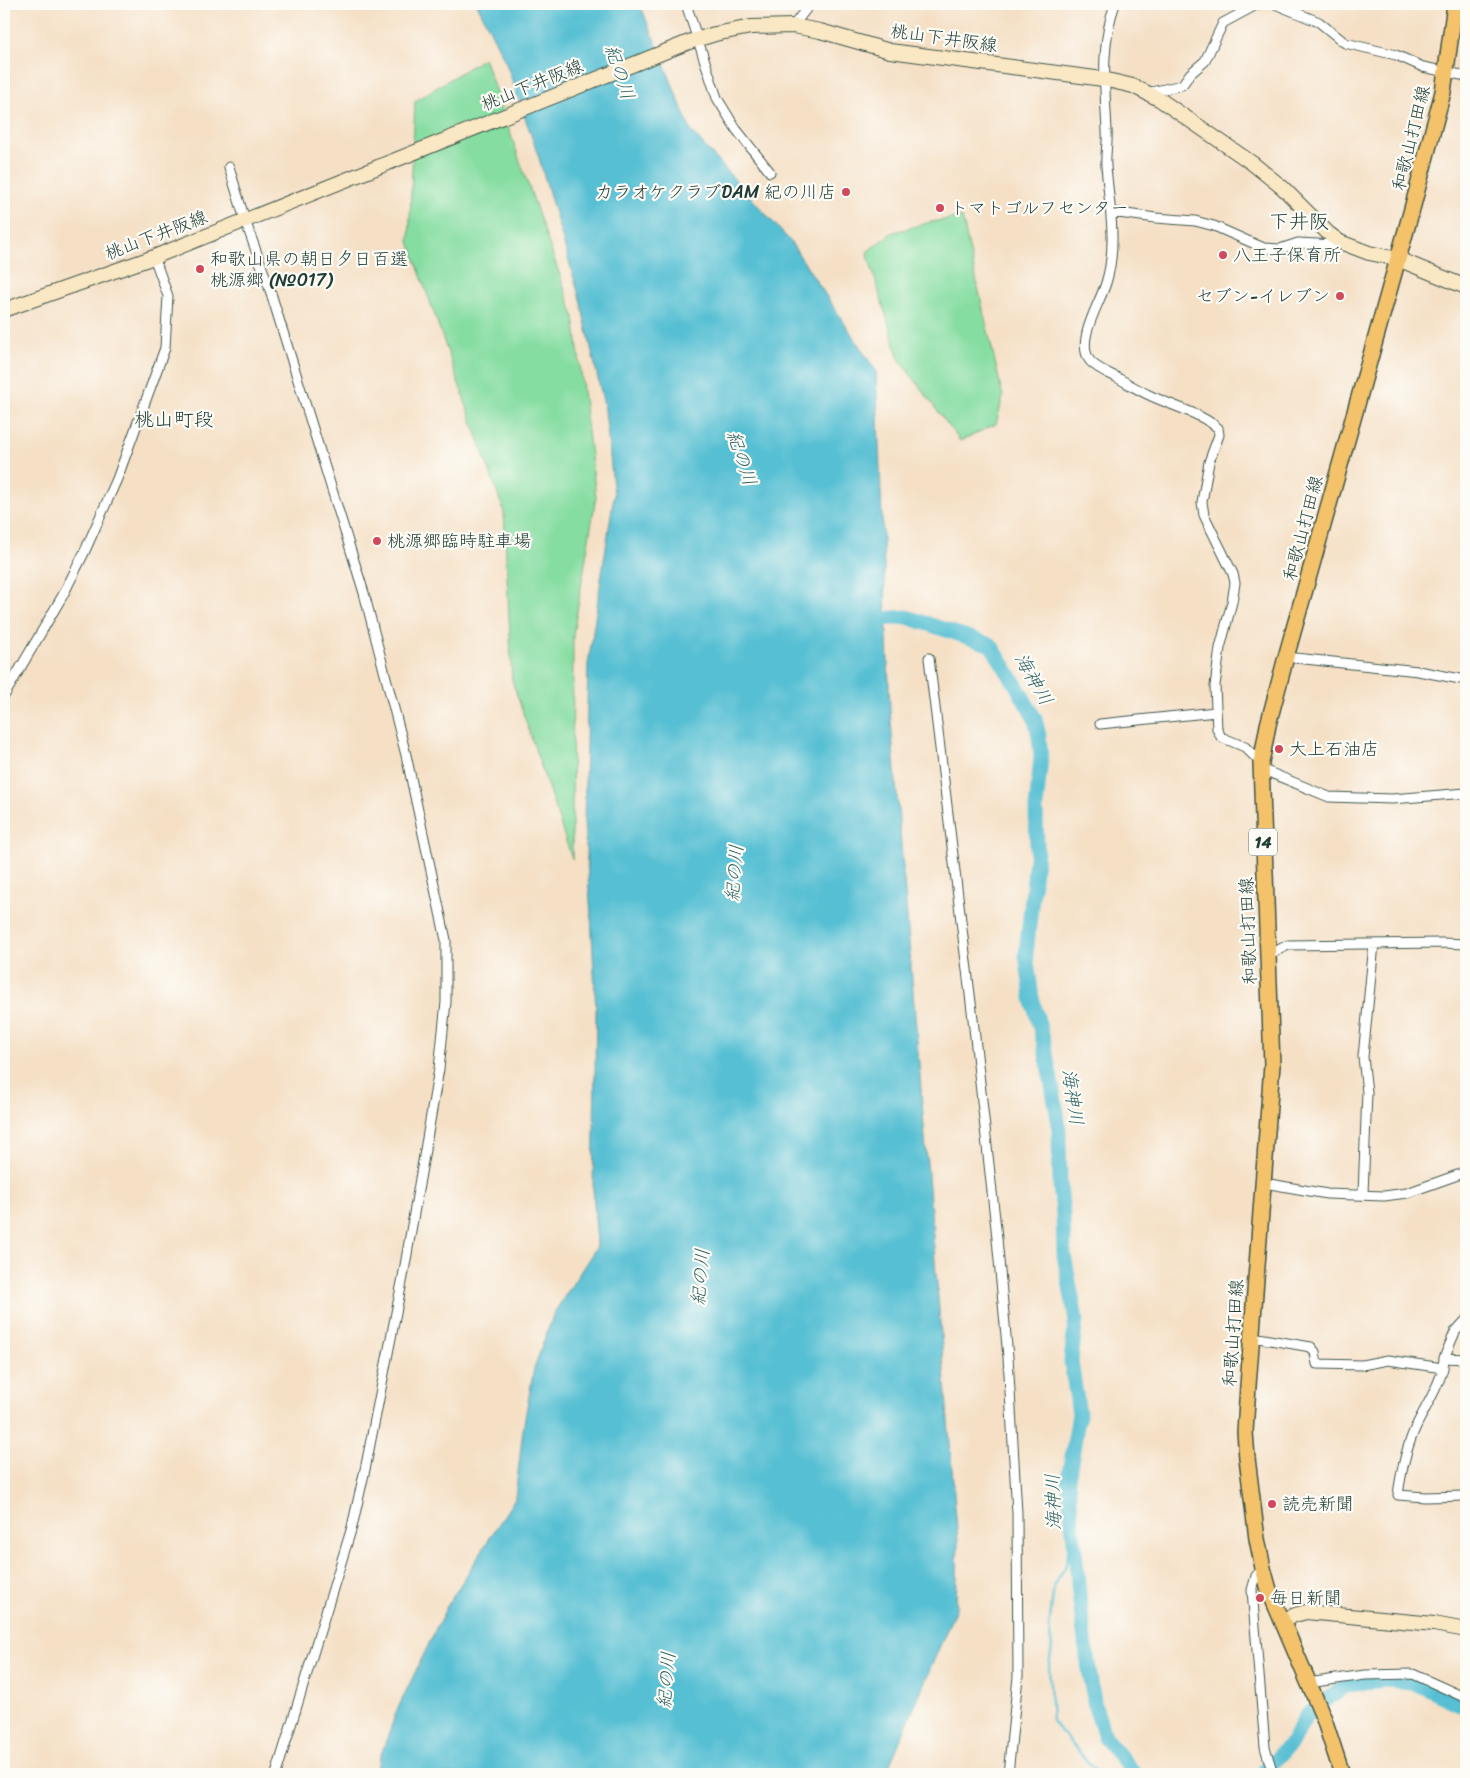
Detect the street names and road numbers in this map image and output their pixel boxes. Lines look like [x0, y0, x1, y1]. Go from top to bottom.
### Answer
street label: 桃山下井阪線 [888, 15, 1000, 61]
street label: 桃山下井阪線 [476, 50, 588, 120]
street label: 和歌山打田線 [1382, 82, 1440, 194]
street label: 桃山下井阪線 [100, 201, 212, 269]
street label: 和歌山打田線 [1274, 472, 1332, 584]
road number: 14 [1249, 829, 1277, 856]
street label: 和歌山打田線 [1230, 876, 1266, 986]
street label: 和歌山打田線 [1213, 1278, 1253, 1388]

